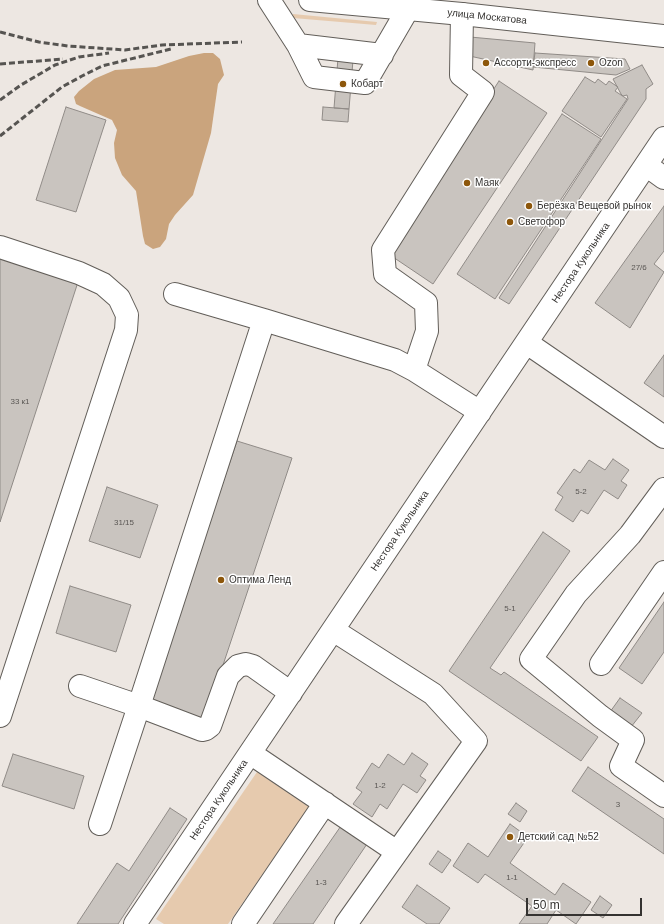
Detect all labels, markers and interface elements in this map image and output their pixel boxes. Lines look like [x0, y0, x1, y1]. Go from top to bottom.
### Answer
street label: улица Москатова [447, 7, 527, 27]
place label: Ассорти-экспресс [494, 57, 576, 69]
place label: Ozon [599, 57, 623, 69]
marker: Ассорти-экспресс [481, 58, 491, 68]
marker: Ozon [586, 58, 596, 68]
place label: Кобарт [351, 78, 383, 90]
marker: Кобарт [338, 79, 348, 89]
place label: Маяк [475, 177, 499, 189]
marker: Маяк [462, 178, 472, 188]
place label: Берёзка Вещевой рынок [537, 200, 651, 212]
marker: Берёзка Вещевой рынок [524, 201, 534, 211]
place label: Светофор [518, 216, 565, 228]
marker: Светофор [505, 217, 515, 227]
street label: Нестора Кукольника [550, 220, 612, 306]
house number: 27/6 [631, 263, 647, 273]
house number: 33 к1 [10, 397, 30, 407]
house number: 5-2 [575, 487, 587, 497]
street label: Нестора Кукольника [369, 488, 431, 574]
house number: 31/15 [114, 518, 134, 528]
place label: Оптима Ленд [229, 574, 291, 586]
marker: Оптима Ленд [216, 575, 226, 585]
house number: 5-1 [504, 604, 516, 614]
street label: Нестора Кукольника [188, 757, 250, 843]
house number: 1-2 [374, 781, 386, 791]
house number: 3 [616, 800, 620, 810]
place label: Детский сад №52 [518, 831, 599, 843]
marker: Детский сад №52 [505, 832, 515, 842]
house number: 1-1 [506, 873, 518, 883]
house number: 1-3 [315, 878, 327, 888]
scale bar [528, 890, 644, 916]
text: 50 m [533, 898, 560, 912]

